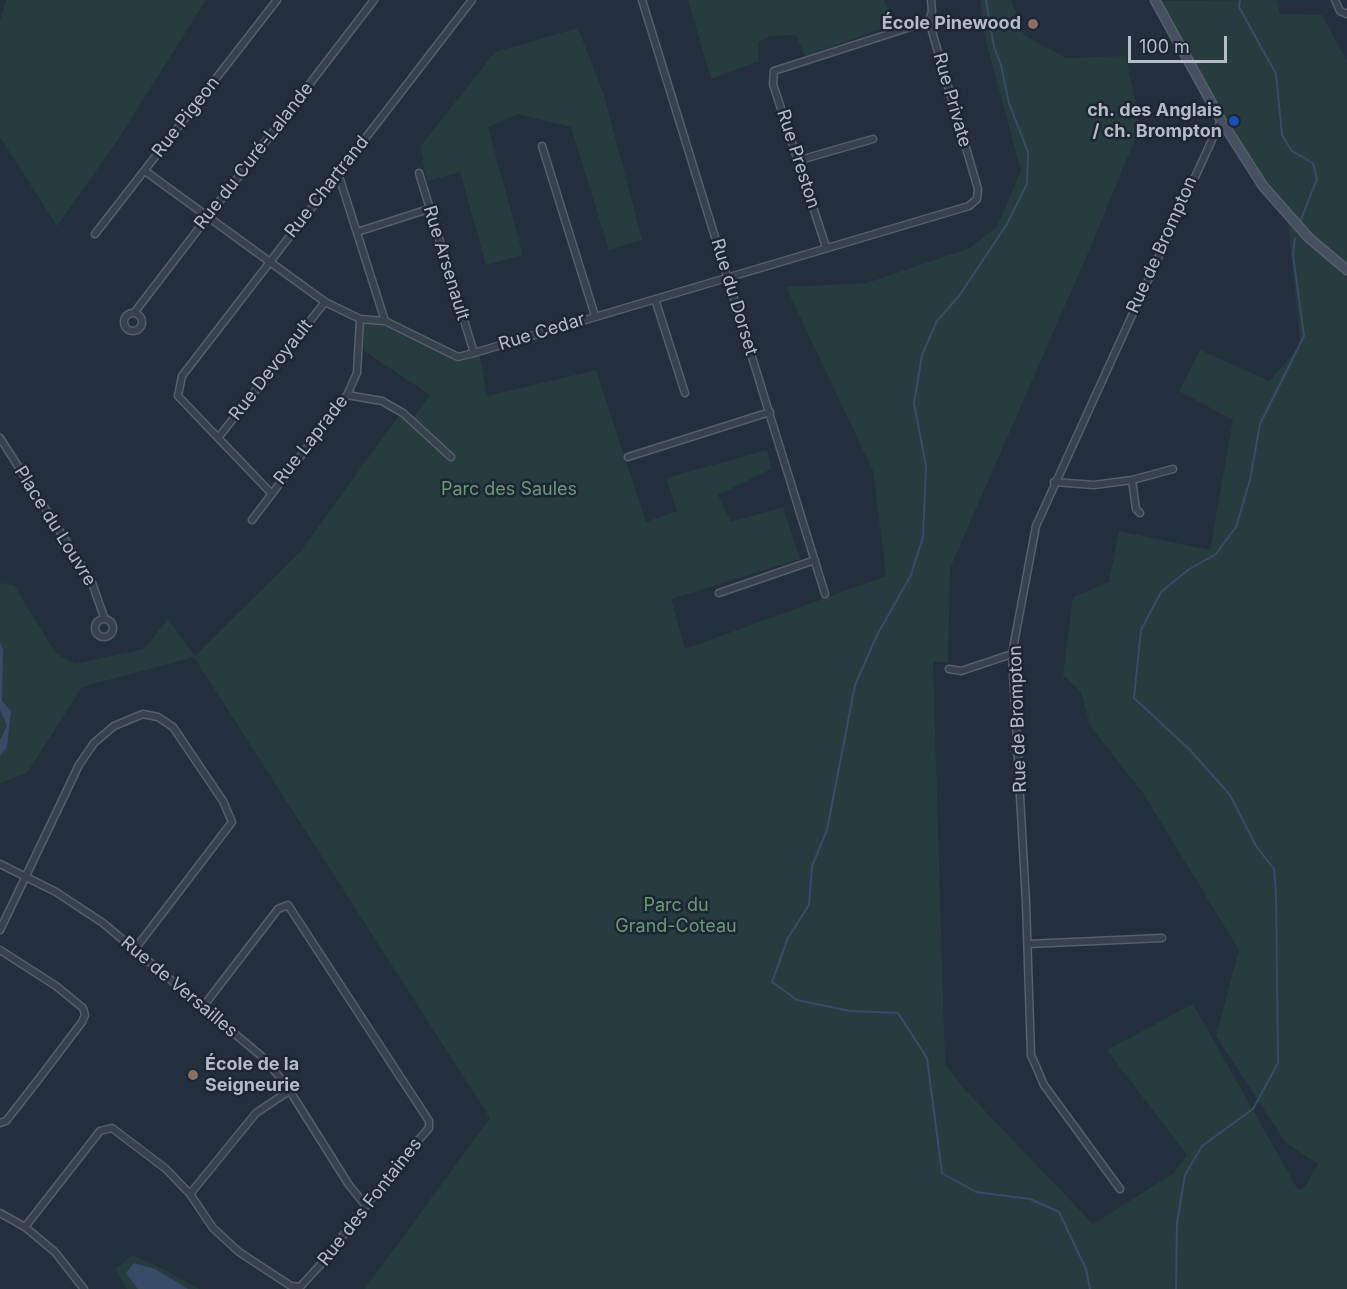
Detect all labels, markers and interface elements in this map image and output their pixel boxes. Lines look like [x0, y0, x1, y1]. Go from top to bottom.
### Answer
place label: École Pinewood [882, 13, 1021, 35]
marker: École Pinewood [1026, 17, 1040, 31]
scale bar [1131, 24, 1230, 62]
text: 100 m [1139, 36, 1190, 57]
street label: Rue Private [928, 50, 976, 150]
street label: Rue Pigeon [148, 72, 224, 162]
street label: Rue du Curé-Lalande [190, 78, 318, 234]
place label: ch. des Anglais / ch. Brompton [1087, 100, 1222, 142]
street label: Rue Preston [772, 107, 824, 211]
marker: ch. des Anglais / ch. Brompton [1227, 114, 1241, 128]
street label: Rue Chartrand [281, 132, 373, 242]
street label: Rue de Brompton [1122, 173, 1202, 317]
street label: Rue Arsenault [418, 203, 474, 323]
street label: Rue du Dorset [706, 236, 762, 358]
street label: Rue Cedar [496, 309, 588, 355]
street label: Rue Devoyault [225, 315, 317, 425]
street label: Rue Laprade [269, 391, 353, 489]
street label: Place du Louvre [9, 462, 101, 590]
park label: Parc des Saules [441, 479, 577, 501]
street label: Rue de Brompton [1005, 645, 1031, 793]
park label: Parc du Grand-Coteau [615, 895, 737, 938]
street label: Rue de Versailles [116, 932, 242, 1042]
place label: École de la Seigneurie [205, 1054, 300, 1096]
marker: École de la Seigneurie [186, 1068, 200, 1082]
street label: Rue des Fontaines [313, 1134, 427, 1270]

